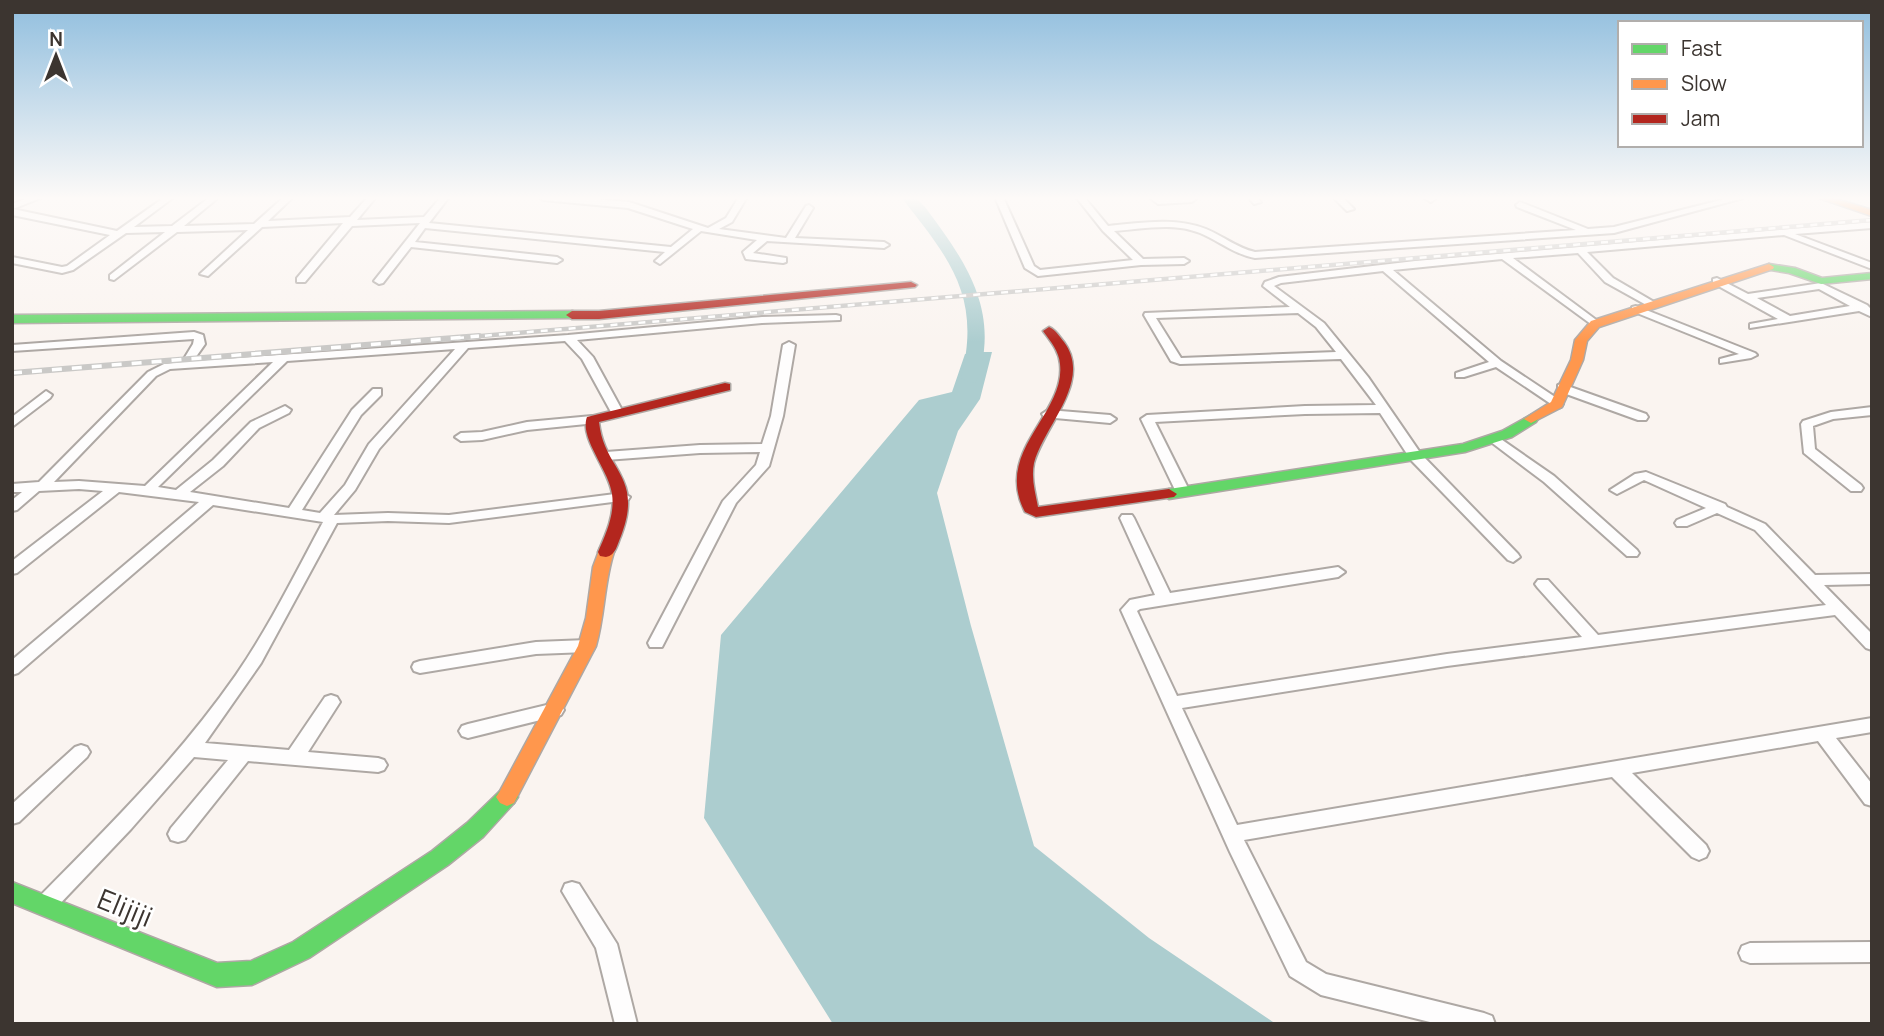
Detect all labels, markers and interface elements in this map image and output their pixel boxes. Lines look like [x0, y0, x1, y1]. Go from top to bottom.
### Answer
north arrow [21, 21, 91, 91]
legend [1618, 21, 1863, 147]
text: N [49, 26, 63, 52]
text: Fast [1681, 34, 1722, 62]
text: Slow [1681, 69, 1727, 97]
text: Jam [1681, 104, 1720, 132]
street label: Elijiji [92, 879, 159, 935]

